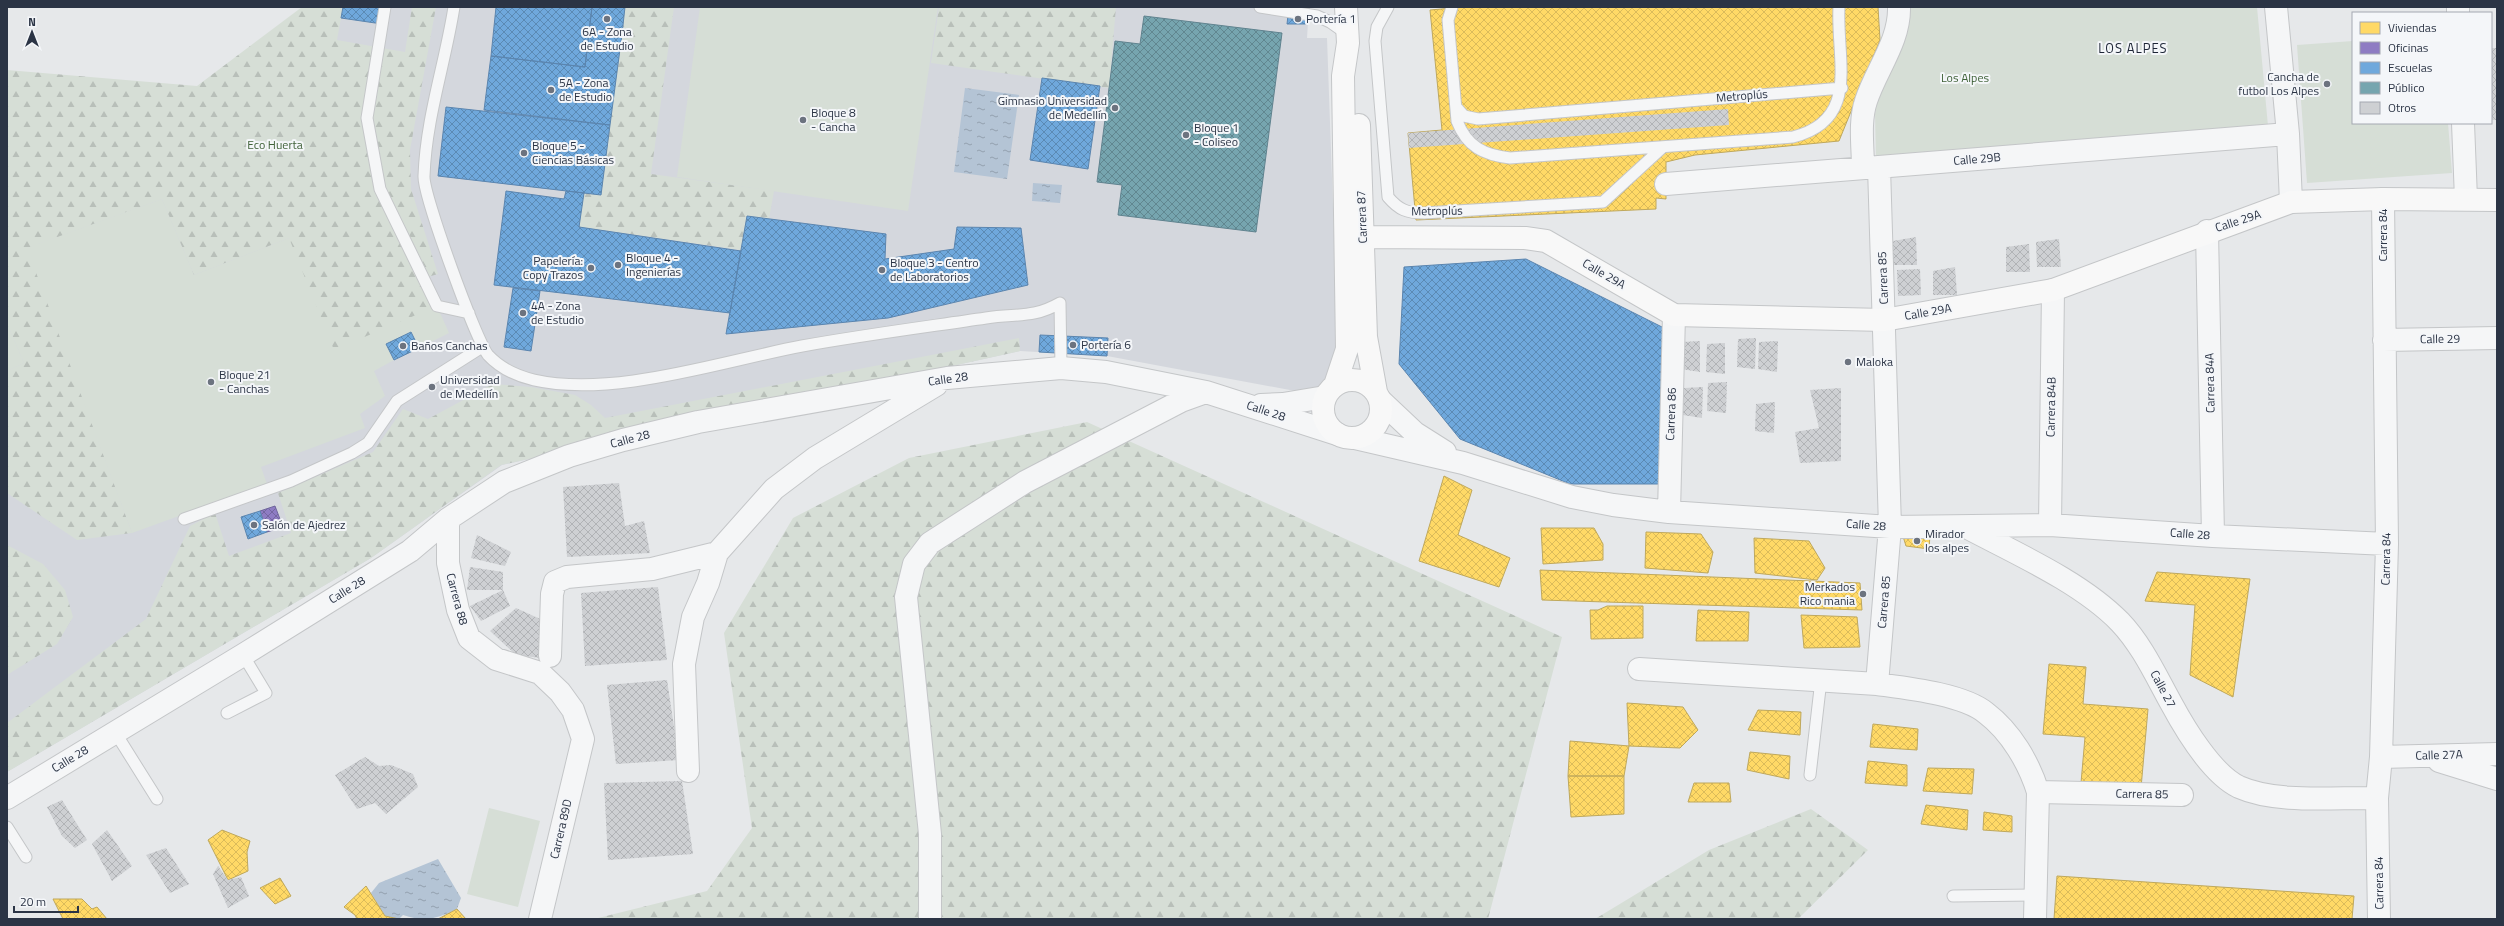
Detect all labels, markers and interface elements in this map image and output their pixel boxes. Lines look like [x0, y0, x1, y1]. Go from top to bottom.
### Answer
place label: Portería 1 [1306, 9, 1356, 28]
north arrow [12, 12, 52, 52]
legend [2352, 12, 2492, 124]
text: N [28, 14, 36, 30]
marker: 6A - Zona de Estudio [602, 14, 612, 24]
marker: Portería 1 [1293, 14, 1303, 24]
text: Viviendas [2388, 18, 2437, 37]
place label: 6A - Zona de Estudio [580, 22, 634, 55]
district label: LOS ALPES [2098, 38, 2168, 58]
text: Oficinas [2388, 38, 2429, 57]
text: Escuelas [2388, 58, 2433, 77]
place label: Cancha de futbol Los Alpes [2238, 67, 2319, 100]
park label: Los Alpes [1941, 68, 1989, 87]
place label: 5A - Zona de Estudio [559, 73, 612, 106]
text: Público [2388, 78, 2425, 97]
marker: Cancha de futbol Los Alpes [2322, 79, 2332, 89]
street label: Metroplús [1715, 84, 1769, 107]
marker: 5A - Zona de Estudio [546, 85, 556, 95]
place label: Gimnasio Universidad de Medellín [998, 91, 1107, 124]
text: Otros [2388, 98, 2417, 117]
place label: Bloque 8 - Cancha [811, 103, 856, 136]
marker: Gimnasio Universidad de Medellín [1110, 103, 1120, 113]
marker: Bloque 8 - Cancha [798, 115, 808, 125]
place label: Bloque 1 - Coliseo [1194, 118, 1239, 151]
marker: Bloque 1 - Coliseo [1181, 130, 1191, 140]
park label: Eco Huerta [247, 135, 303, 154]
place label: Bloque 5 - Ciencias Básicas [532, 136, 615, 169]
street label: Calle 29B [1952, 147, 2002, 170]
marker: Bloque 5 - Ciencias Básicas [519, 148, 529, 158]
street label: Carrera 87 [1351, 190, 1372, 244]
street label: Metroplús [1411, 201, 1463, 220]
street label: Calle 29A [2212, 204, 2263, 237]
street label: Carrera 84 [2373, 208, 2392, 262]
place label: Bloque 4 - Ingenierías [626, 248, 682, 281]
place label: Papelería: Copy Trazos [523, 251, 583, 284]
street label: Carrera 85 [1872, 251, 1893, 305]
place label: Bloque 3 - Centro de Laboratorios [890, 253, 979, 286]
street label: Calle 29A [1579, 253, 1630, 294]
marker: Bloque 4 - Ingenierías [613, 260, 623, 270]
marker: Papelería: Copy Trazos [586, 263, 596, 273]
marker: Bloque 3 - Centro de Laboratorios [877, 265, 887, 275]
place label: 4A - Zona de Estudio [531, 296, 584, 329]
street label: Calle 29A [1903, 298, 1953, 325]
marker: 4A - Zona de Estudio [518, 308, 528, 318]
street label: Calle 29 [2420, 329, 2461, 348]
place label: Portería 6 [1081, 335, 1131, 354]
place label: Baños Canchas [411, 336, 488, 355]
marker: Portería 6 [1068, 340, 1078, 350]
marker: Baños Canchas [398, 341, 408, 351]
place label: Maloka [1856, 352, 1893, 371]
street label: Carrera 84A [2199, 353, 2220, 413]
marker: Maloka [1843, 357, 1853, 367]
place label: Bloque 21 - Canchas [219, 365, 270, 398]
street label: Calle 28 [927, 366, 969, 391]
place label: Universidad de Medellín [440, 370, 500, 403]
marker: Bloque 21 - Canchas [206, 377, 216, 387]
street label: Carrera 84B [2040, 377, 2061, 437]
marker: Universidad de Medellín [427, 382, 437, 392]
street label: Carrera 86 [1660, 387, 1681, 441]
street label: Calle 28 [1244, 395, 1288, 426]
street label: Calle 28 [608, 424, 652, 453]
street label: Calle 28 [1845, 514, 1887, 535]
place label: Salón de Ajedrez [262, 515, 346, 534]
marker: Salón de Ajedrez [249, 520, 259, 530]
street label: Calle 28 [2169, 523, 2211, 544]
place label: Mirador los alpes [1925, 524, 1969, 557]
street label: Carrera 84 [2376, 532, 2395, 586]
marker: Mirador los alpes [1912, 536, 1922, 546]
street label: Calle 28 [325, 571, 369, 608]
street label: Carrera 88 [441, 571, 474, 627]
street label: Carrera 85 [1872, 574, 1895, 629]
place label: Merkados Rico mania [1800, 577, 1855, 610]
marker: Merkados Rico mania [1858, 589, 1868, 599]
street label: Calle 27 [2146, 667, 2181, 711]
street label: Calle 28 [48, 740, 92, 777]
street label: Calle 27A [2415, 744, 2463, 765]
street label: Carrera 85 [2115, 784, 2169, 803]
street label: Carrera 89D [544, 797, 577, 861]
street label: Carrera 84 [2369, 856, 2388, 910]
scale bar [14, 888, 78, 914]
text: 20 m [20, 892, 46, 911]

